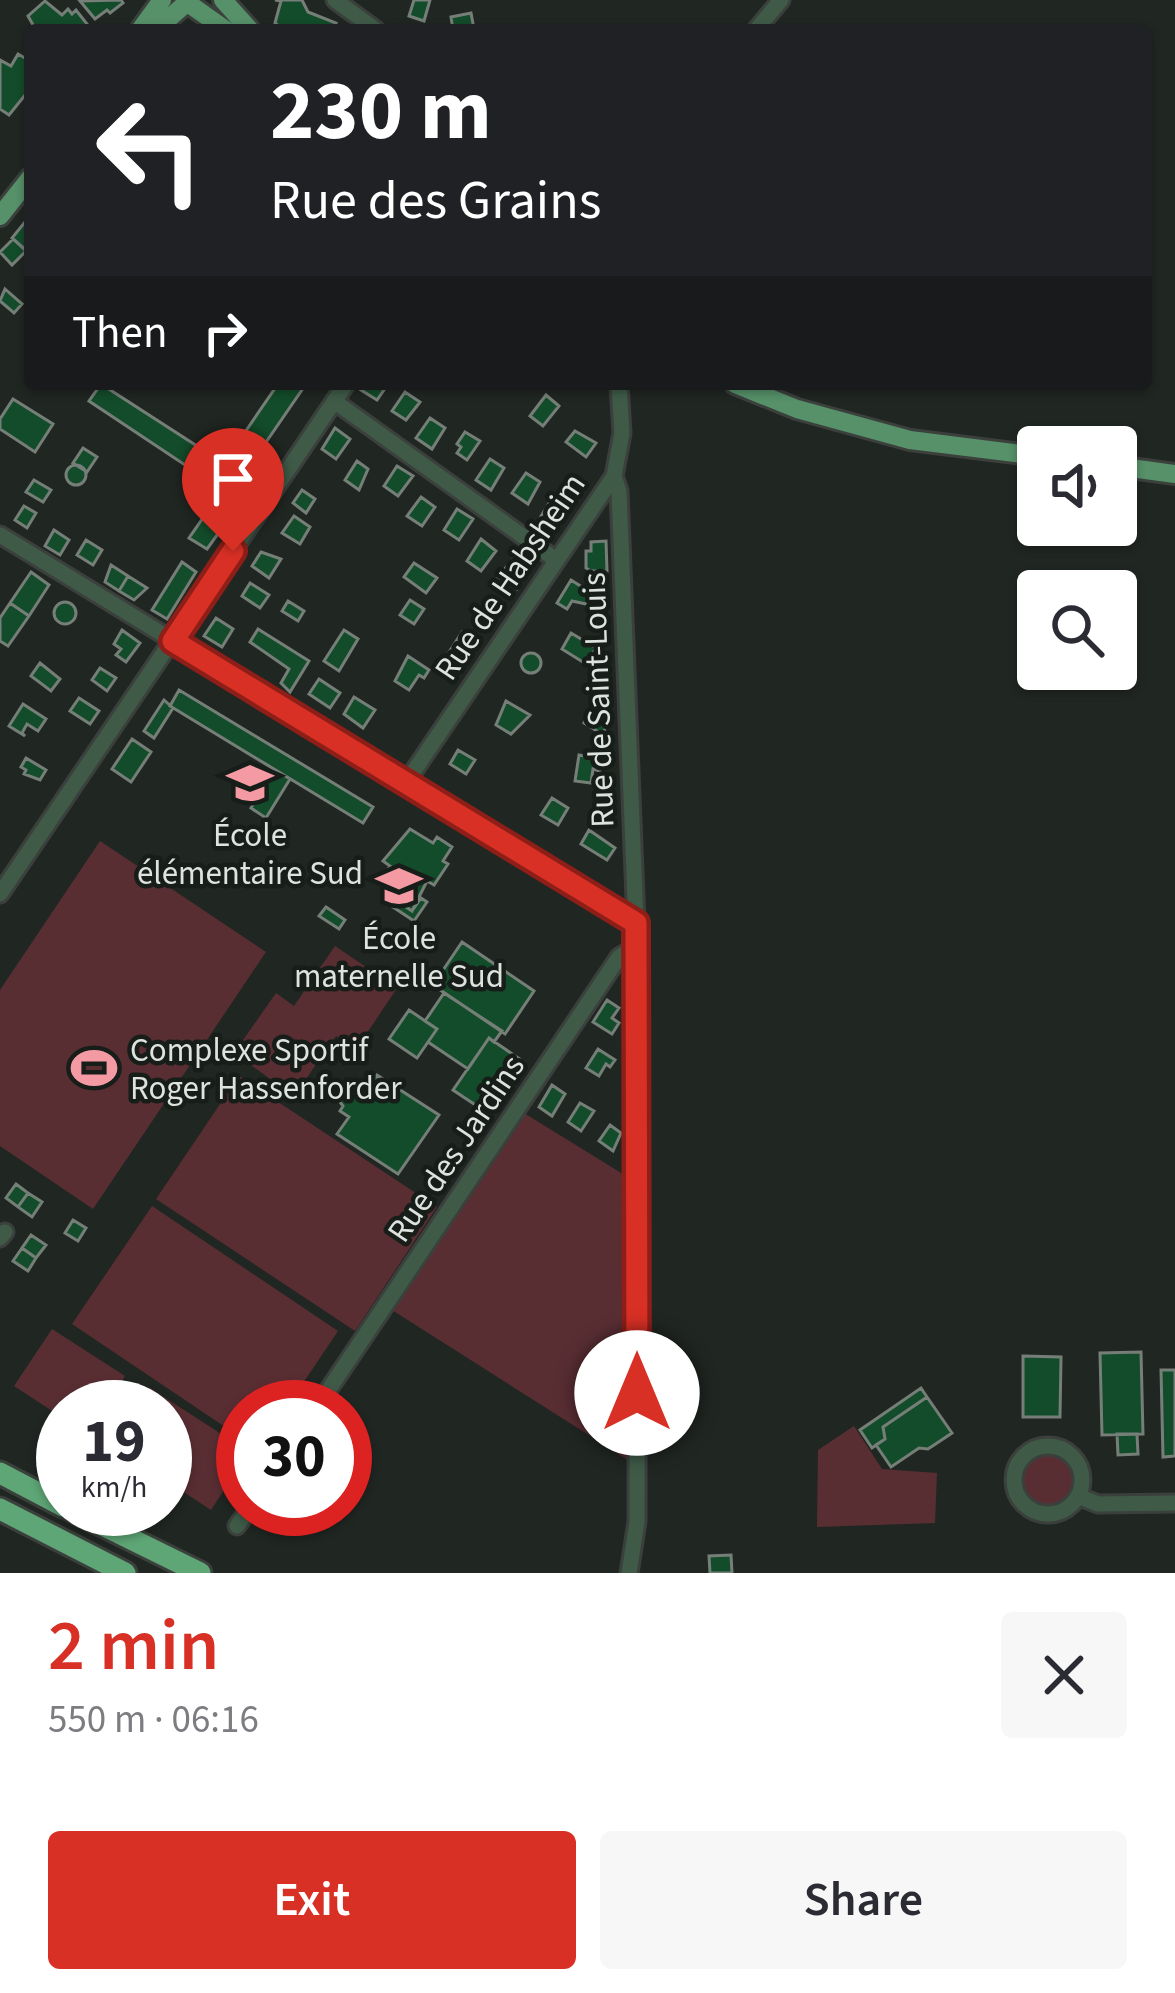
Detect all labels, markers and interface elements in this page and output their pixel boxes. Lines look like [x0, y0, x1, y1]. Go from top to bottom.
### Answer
text: 230 m [270, 52, 492, 172]
icon: left [72, 72, 228, 228]
text: Rue des Grains [270, 163, 601, 240]
icon: right [192, 300, 258, 366]
text: Then [72, 301, 168, 365]
map controls [1017, 426, 1137, 690]
button: sound [1017, 426, 1137, 546]
pin [182, 428, 284, 551]
icon: arrive [200, 446, 266, 512]
street label: Rue de Habsheim [423, 464, 597, 690]
button: search [1017, 570, 1137, 690]
street label: Rue de Saint-Louis [571, 572, 626, 828]
school or university icon: École élémentaire Sud [225, 758, 275, 808]
place label: École élémentaire Sud [137, 812, 363, 897]
school or university icon: École maternelle Sud [374, 861, 424, 911]
place label: École maternelle Sud [294, 915, 504, 1000]
place label: Complexe Sportif Roger Hassenforder [130, 1027, 402, 1112]
sports icon: Complexe Sportif Roger Hassenforder [69, 1043, 119, 1093]
street label: Rue des Jardins [376, 1046, 536, 1252]
position arrow [574, 1330, 700, 1456]
speed limit sign: 30 [216, 1380, 372, 1536]
text: 19 [82, 1400, 146, 1485]
text: km/h [81, 1466, 147, 1509]
text: 2 min [48, 1595, 219, 1698]
button: close [1001, 1612, 1127, 1738]
text: 550 m · 06:16 [48, 1692, 259, 1748]
button: Exit [48, 1831, 576, 1969]
button: Share [600, 1831, 1127, 1969]

